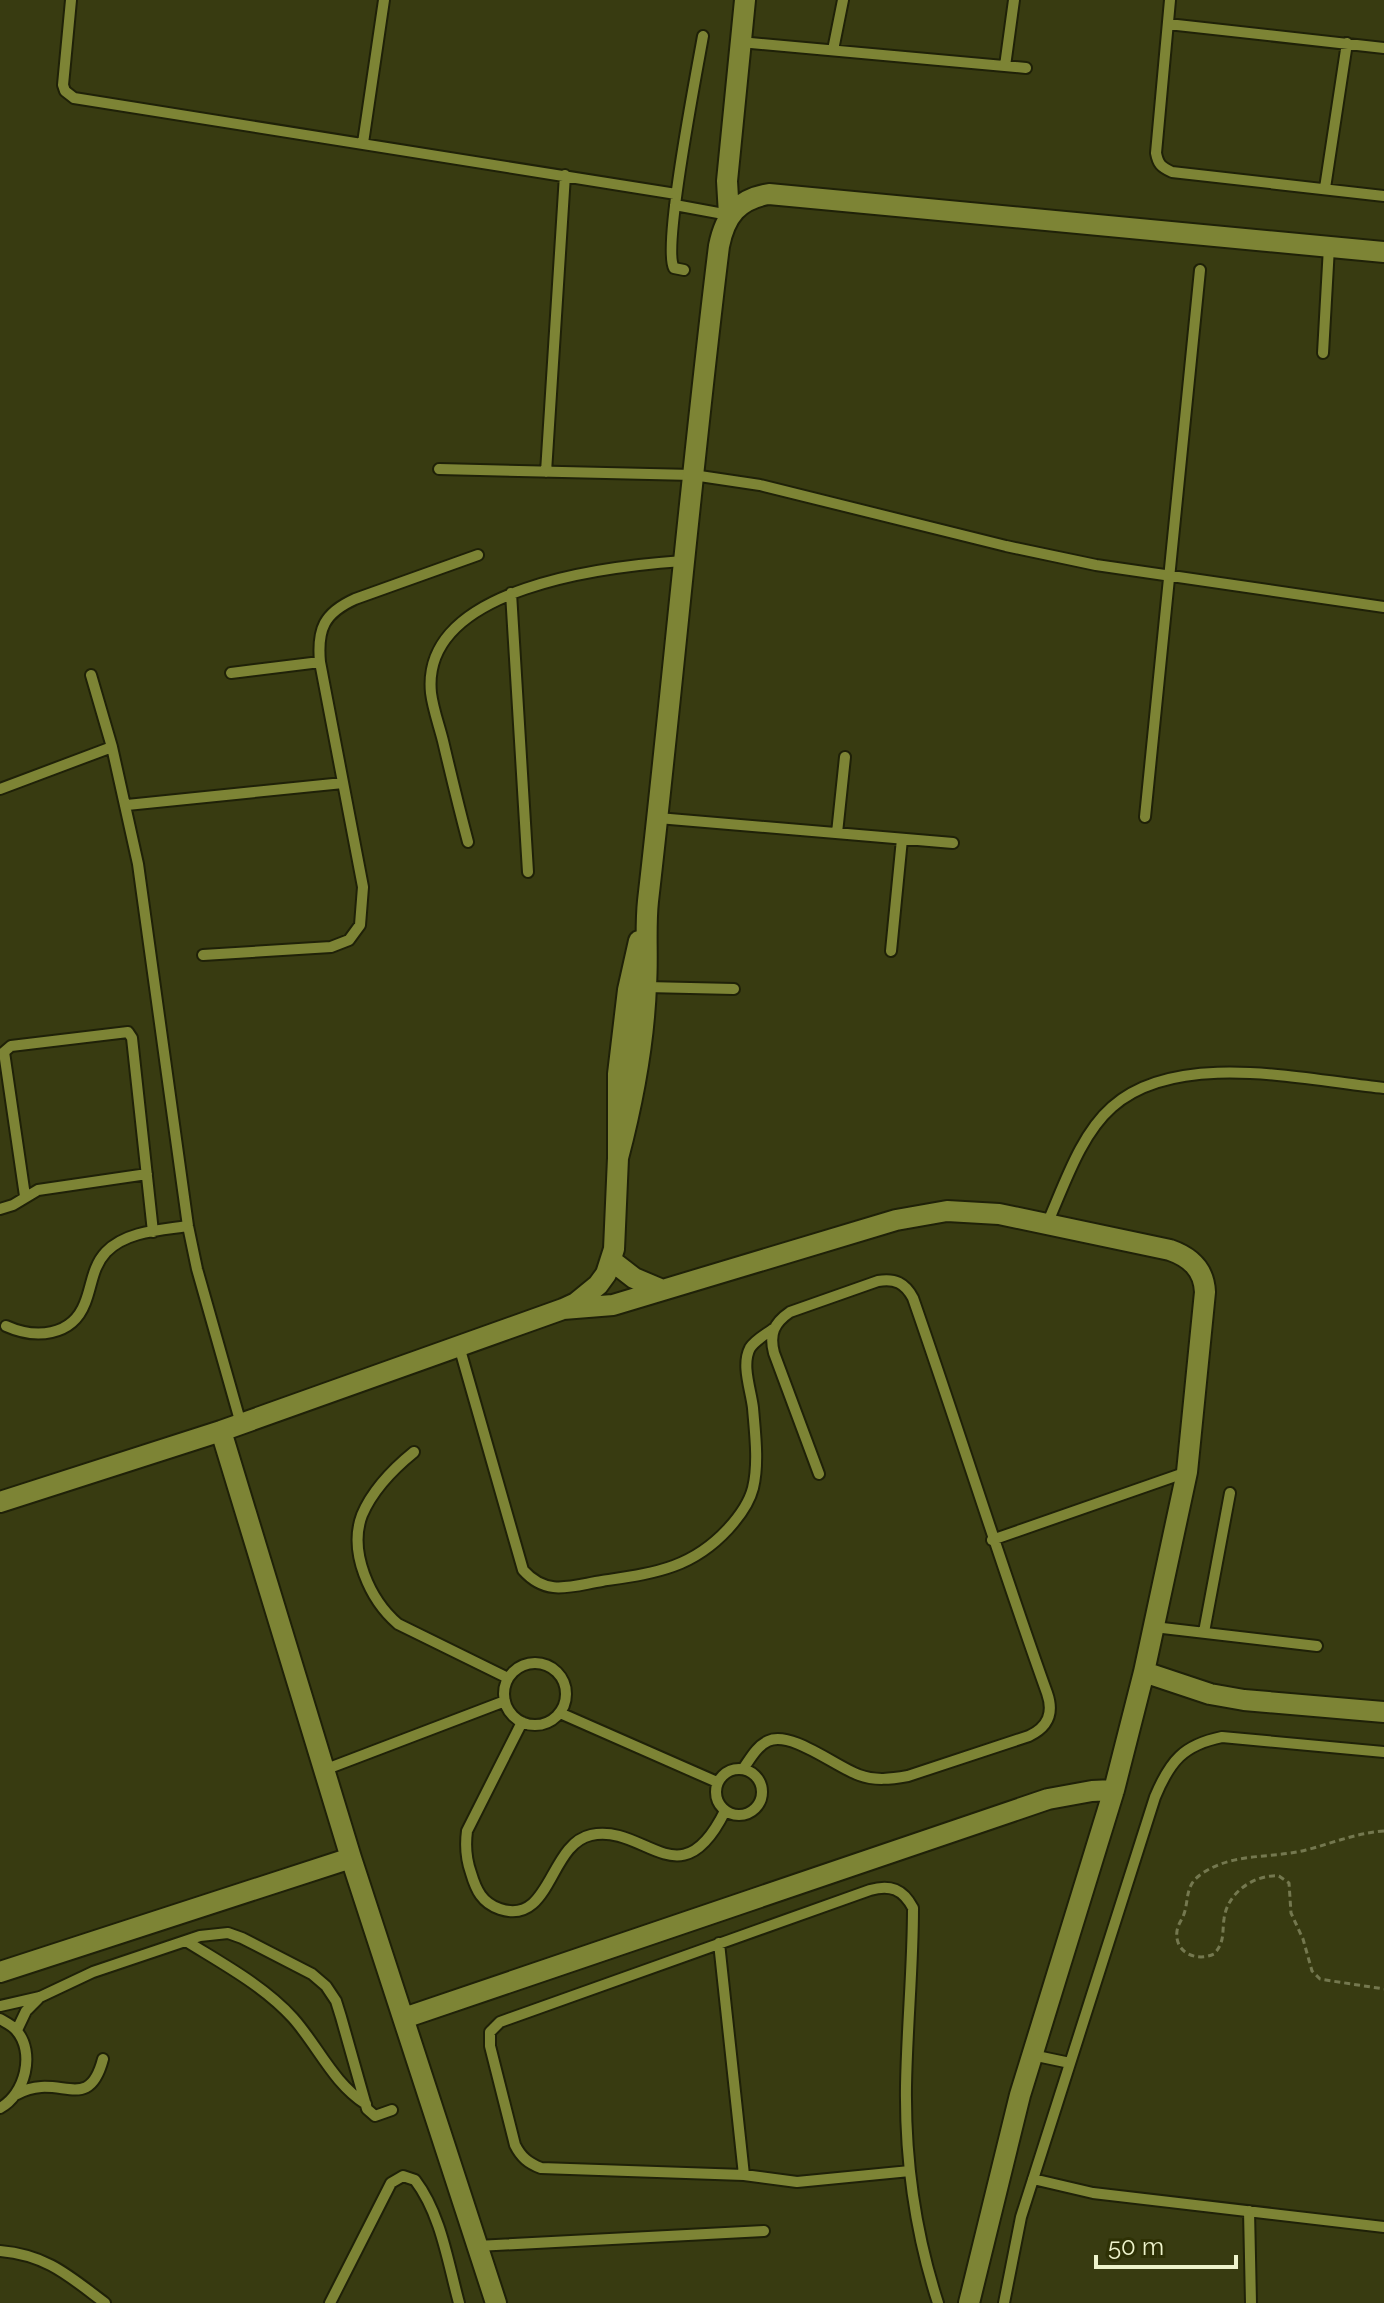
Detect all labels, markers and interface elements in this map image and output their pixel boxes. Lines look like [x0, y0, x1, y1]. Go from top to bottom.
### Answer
scale bar [1096, 2219, 1236, 2269]
text: 50 m [1108, 2232, 1164, 2261]

